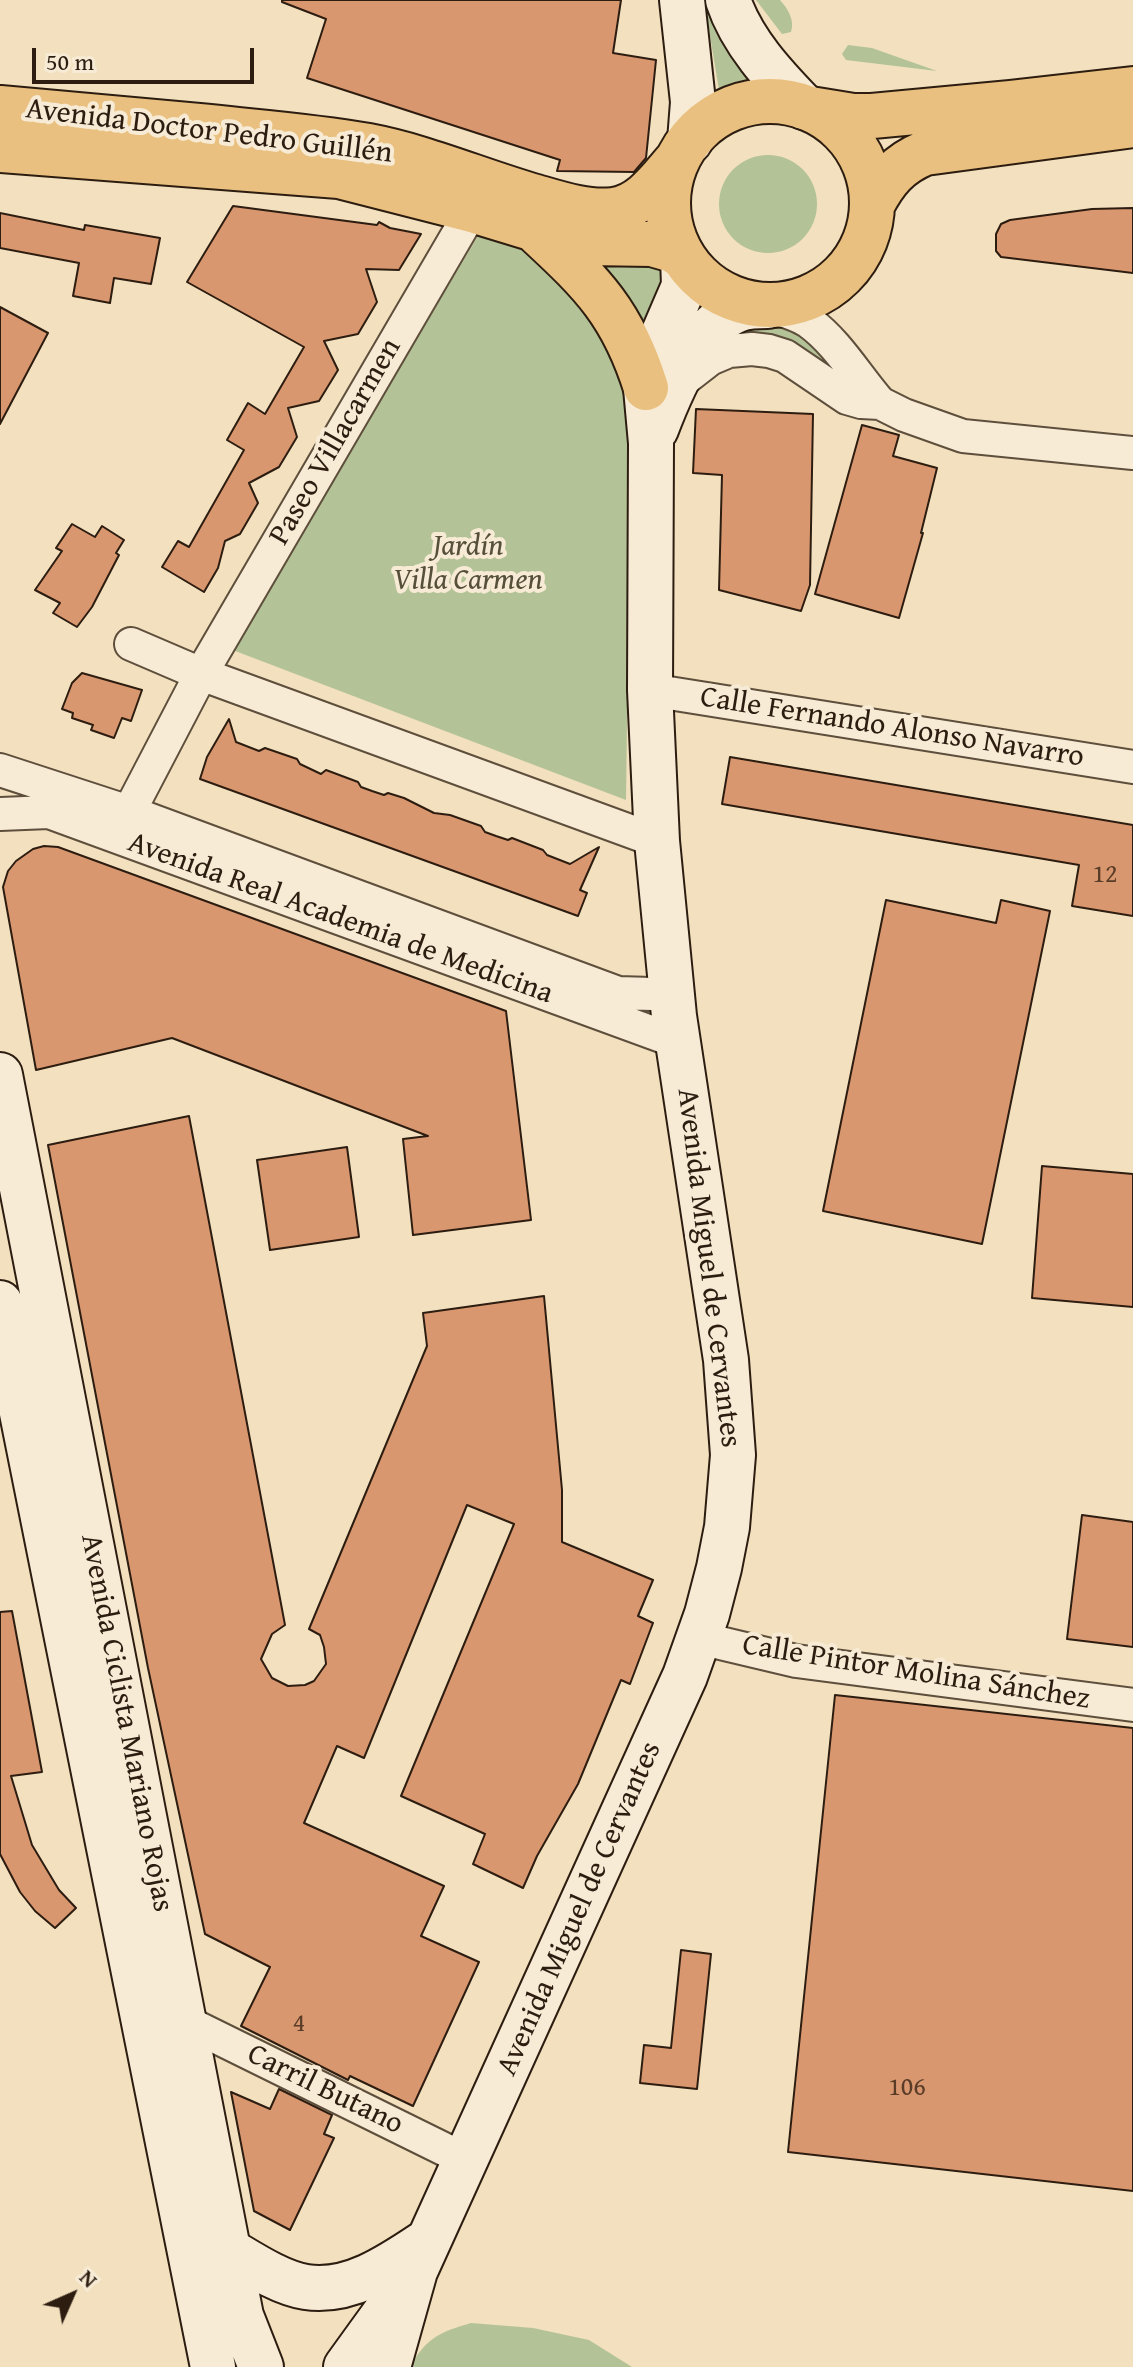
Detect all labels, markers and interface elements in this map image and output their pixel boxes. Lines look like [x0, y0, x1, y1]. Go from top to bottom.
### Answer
scale bar [36, 32, 258, 82]
text: 50 m [46, 44, 94, 79]
street label: Avenida Doctor Pedro Guillén [24, 92, 394, 172]
street label: Paseo Villacarmen [262, 332, 410, 552]
park label: Jardín Villa Carmen [393, 529, 543, 600]
street label: Calle Fernando Alonso Navarro [698, 680, 1086, 776]
street label: Avenida Real Academia de Medicina [123, 825, 557, 1013]
house number: 12 [1092, 859, 1118, 891]
street label: Avenida Miguel de Cervantes [668, 1086, 748, 1450]
street label: Avenida Ciclista Mariano Rojas [72, 1531, 180, 1915]
street label: Calle Pintor Molina Sánchez [740, 1628, 1092, 1718]
street label: Avenida Miguel de Cervantes [490, 1736, 670, 2082]
house number: 4 [293, 2008, 305, 2040]
street label: Carril Butano [241, 2037, 409, 2143]
house number: 106 [888, 2072, 926, 2104]
north arrow [32, 2255, 112, 2335]
text: N [72, 2262, 105, 2295]

